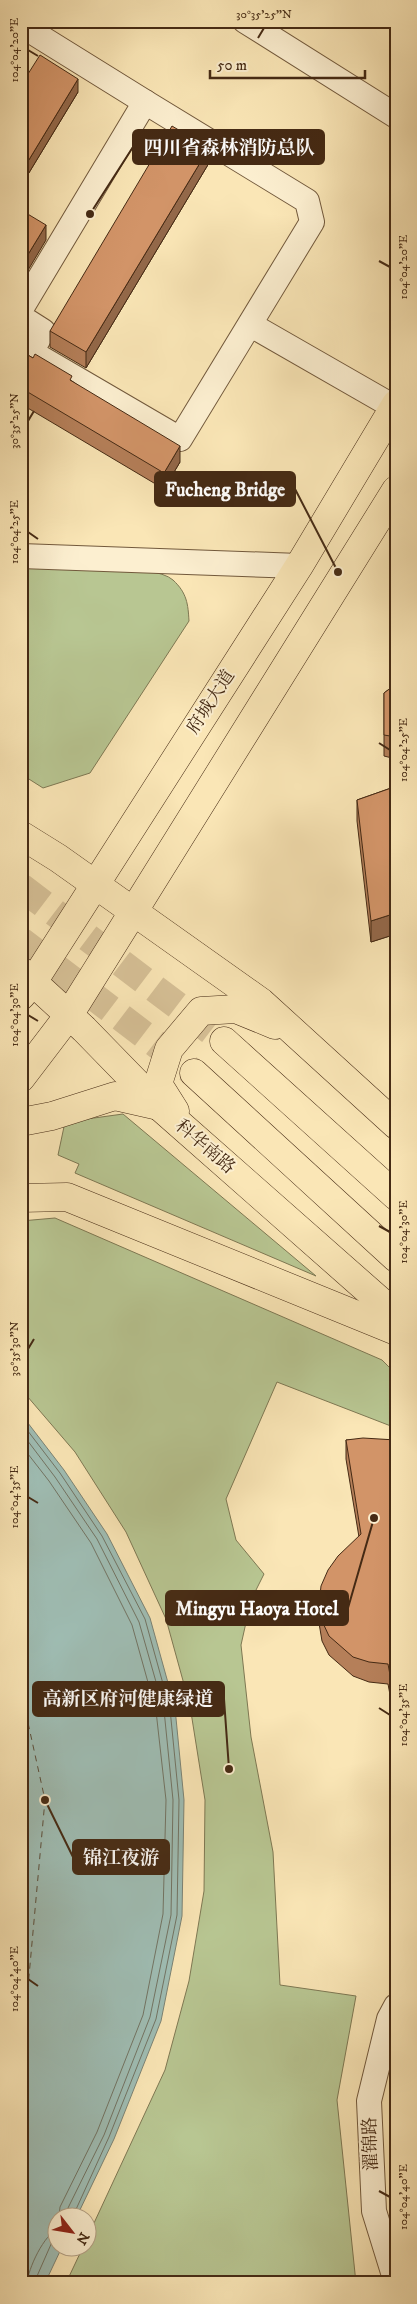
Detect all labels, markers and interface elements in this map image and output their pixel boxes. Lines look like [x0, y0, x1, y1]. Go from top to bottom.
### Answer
text: 30°35'25"N [236, 7, 292, 22]
text: 104°04'20"E [7, 17, 22, 82]
scale bar [210, 48, 364, 80]
text: 50 m [217, 56, 247, 75]
callout: 四川省森林消防总队 [133, 130, 324, 164]
text: 四川省森林消防总队 [143, 137, 315, 160]
text: 104°04'20"E [396, 234, 411, 299]
text: 30°35'25"N [7, 393, 22, 449]
callout: Fucheng Bridge [155, 472, 295, 506]
text: Fucheng Bridge [165, 479, 285, 502]
text: 104°04'25"E [7, 499, 22, 564]
street label: 府城大道 [182, 666, 240, 738]
text: 104°04'25"E [396, 717, 411, 782]
text: 104°04'30"E [7, 983, 22, 1047]
street label: 科华南路 [171, 1115, 239, 1179]
text: 104°04'30"E [396, 1200, 411, 1264]
text: 30°35'30"N [7, 1321, 22, 1377]
text: 104°04'35"E [7, 1465, 22, 1528]
callout: Mingyu Haoya Hotel [166, 1591, 348, 1625]
text: Mingyu Haoya Hotel [176, 1598, 339, 1621]
callout: 高新区府河健康绿道 [33, 1682, 224, 1716]
text: 104°04'35"E [396, 1683, 411, 1746]
text: 高新区府河健康绿道 [42, 1688, 214, 1711]
callout: 锦江夜游 [73, 1840, 169, 1874]
text: 锦江夜游 [83, 1847, 159, 1870]
text: 104°04'40"E [7, 1946, 22, 2012]
street label: 濯锦路 [359, 2117, 383, 2171]
text: 104°04'40"E [396, 2164, 411, 2230]
north arrow [48, 2206, 98, 2256]
text: N [71, 2229, 93, 2248]

